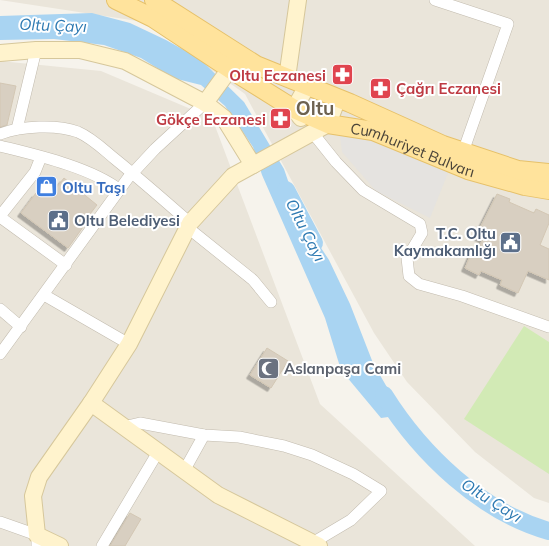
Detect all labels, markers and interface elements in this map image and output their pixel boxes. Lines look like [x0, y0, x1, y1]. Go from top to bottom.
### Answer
water label: Oltu Çayı [19, 14, 87, 36]
pharmacy icon: Oltu Eczanesi [329, 62, 355, 88]
place label: Oltu Eczanesi [229, 66, 326, 85]
pharmacy icon: Çağrı Eczanesi [367, 75, 393, 101]
place label: Çağrı Eczanesi [396, 79, 501, 98]
district label: Oltu [296, 96, 334, 120]
pharmacy icon: Gökçe Eczanesi [268, 106, 294, 132]
place label: Gökçe Eczanesi [156, 110, 266, 129]
street label: Cumhuriyet Bulvarı [349, 118, 477, 181]
shop icon: Oltu Taşı [34, 174, 60, 200]
place label: Oltu Taşı [62, 178, 125, 197]
water label: Oltu Çayı [282, 195, 330, 265]
public building icon: Oltu Belediyesi [46, 207, 72, 233]
place label: Oltu Belediyesi [74, 211, 180, 230]
place label: T.C. Oltu Kaymakamlığı [394, 224, 496, 260]
public building icon: T.C. Oltu Kaymakamlığı [498, 229, 524, 255]
mosque icon: Aslanpaşa Cami [256, 355, 282, 381]
place label: Aslanpaşa Cami [284, 359, 401, 378]
water label: Oltu Çayı [458, 474, 526, 527]

